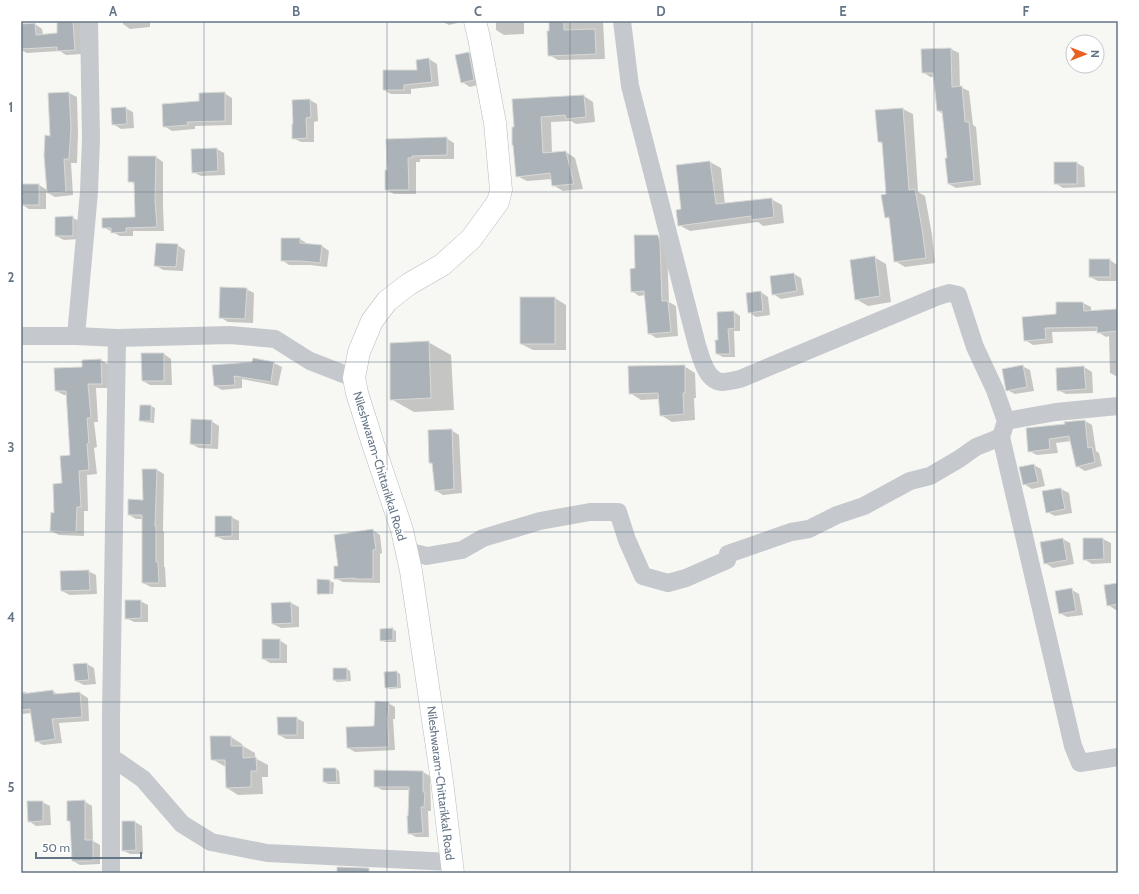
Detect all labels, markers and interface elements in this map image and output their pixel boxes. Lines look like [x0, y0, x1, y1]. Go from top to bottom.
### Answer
text: A [109, 3, 118, 19]
text: B [292, 3, 300, 19]
text: C [474, 3, 482, 19]
text: D [656, 3, 666, 19]
text: E [839, 3, 847, 19]
text: F [1023, 3, 1030, 19]
north arrow [1065, 34, 1105, 74]
text: N [1088, 50, 1102, 58]
text: 1 [9, 99, 13, 115]
text: 2 [8, 269, 15, 285]
street label: Nileshwaram-Chittarikkal Road [350, 390, 410, 542]
text: 3 [7, 439, 15, 455]
text: 4 [7, 609, 15, 625]
street label: Nileshwaram-Chittarikkal Road [424, 705, 458, 861]
text: 5 [8, 779, 15, 795]
scale bar [36, 834, 141, 860]
text: 50 m [42, 840, 70, 855]

